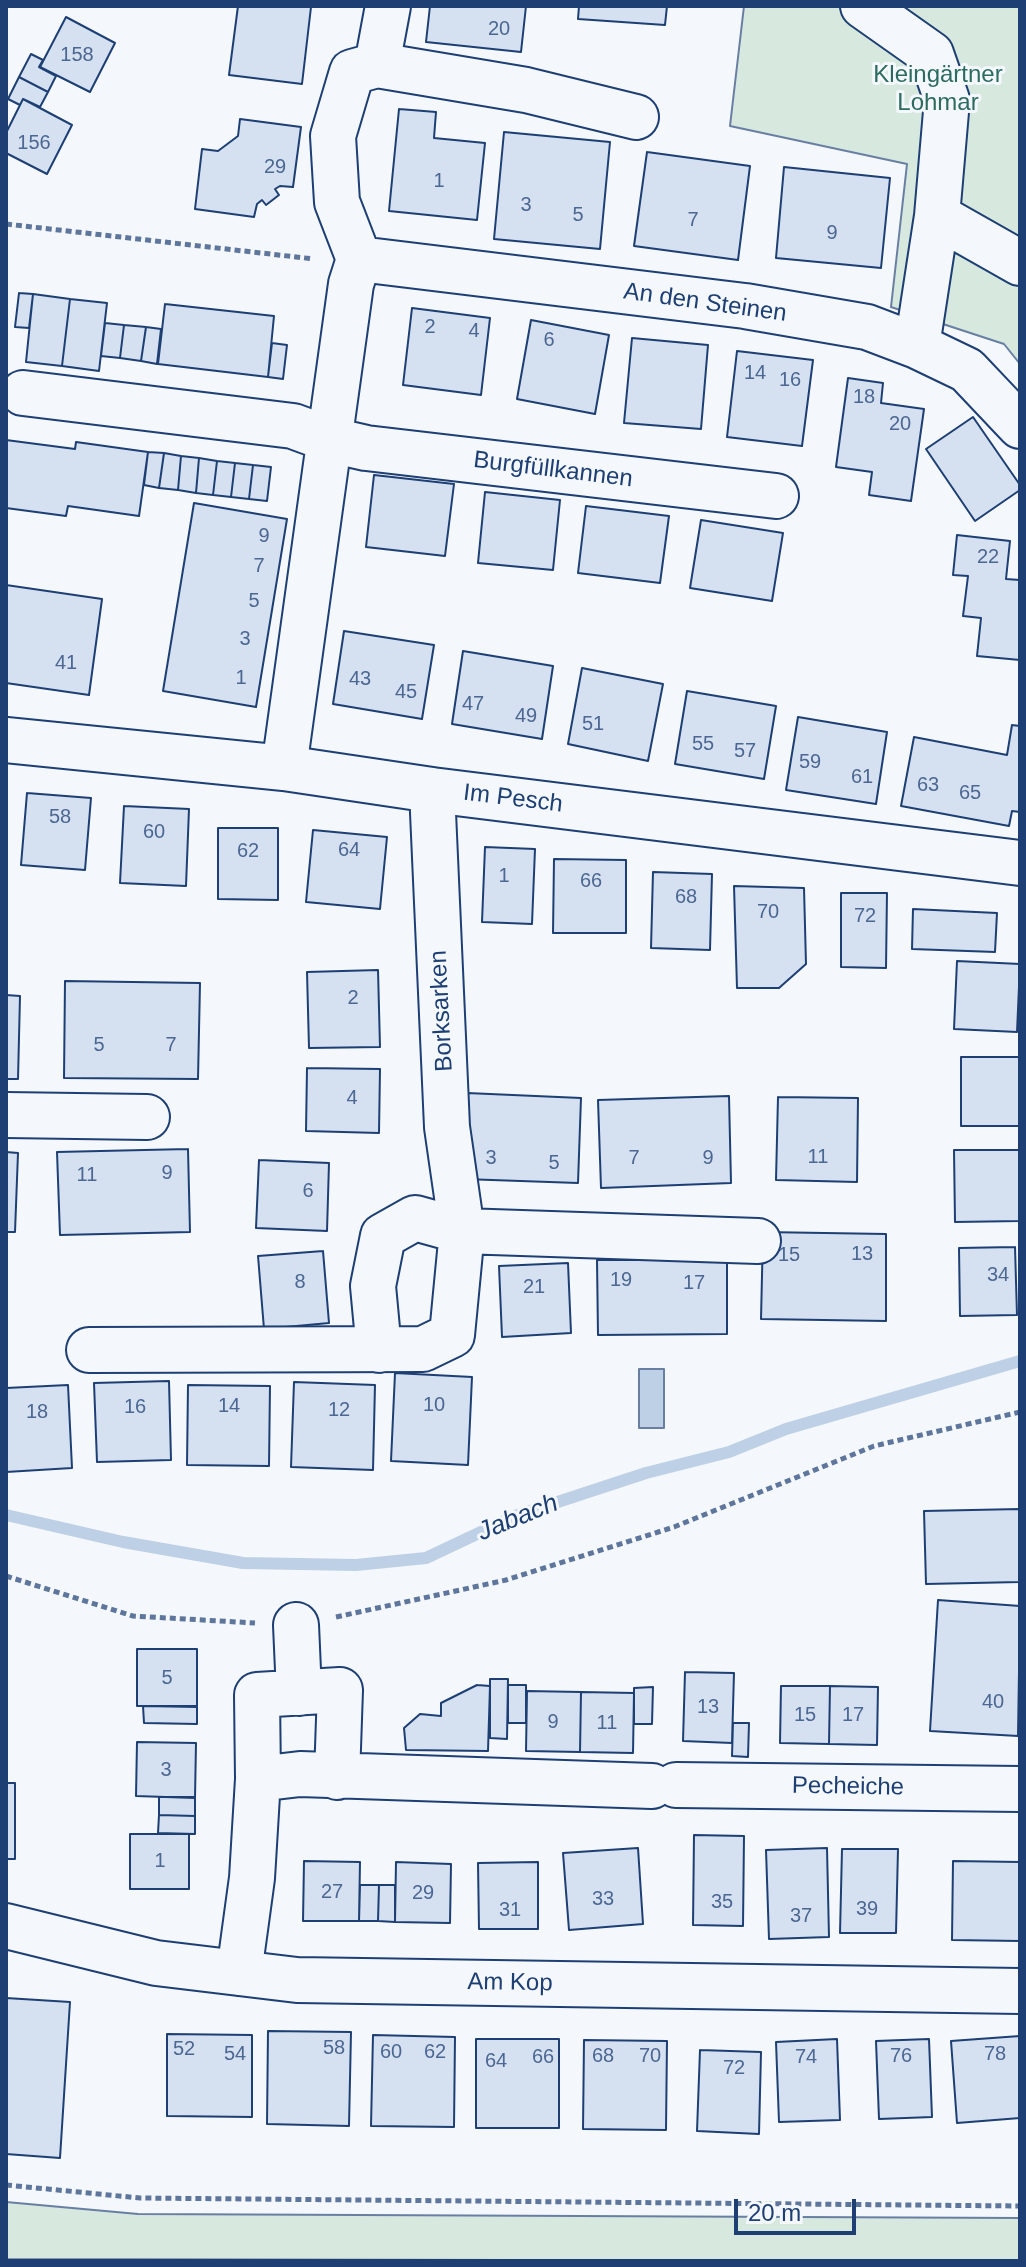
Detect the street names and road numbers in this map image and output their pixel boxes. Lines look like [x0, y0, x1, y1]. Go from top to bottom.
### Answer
street label: An den Steinen [622, 277, 788, 329]
street label: Burgfüllkannen [472, 446, 634, 494]
street label: Im Pesch [462, 779, 564, 819]
street label: Borksarken [424, 950, 460, 1072]
street label: Pecheiche [792, 1772, 904, 1802]
street label: Am Kop [467, 1968, 553, 1998]

